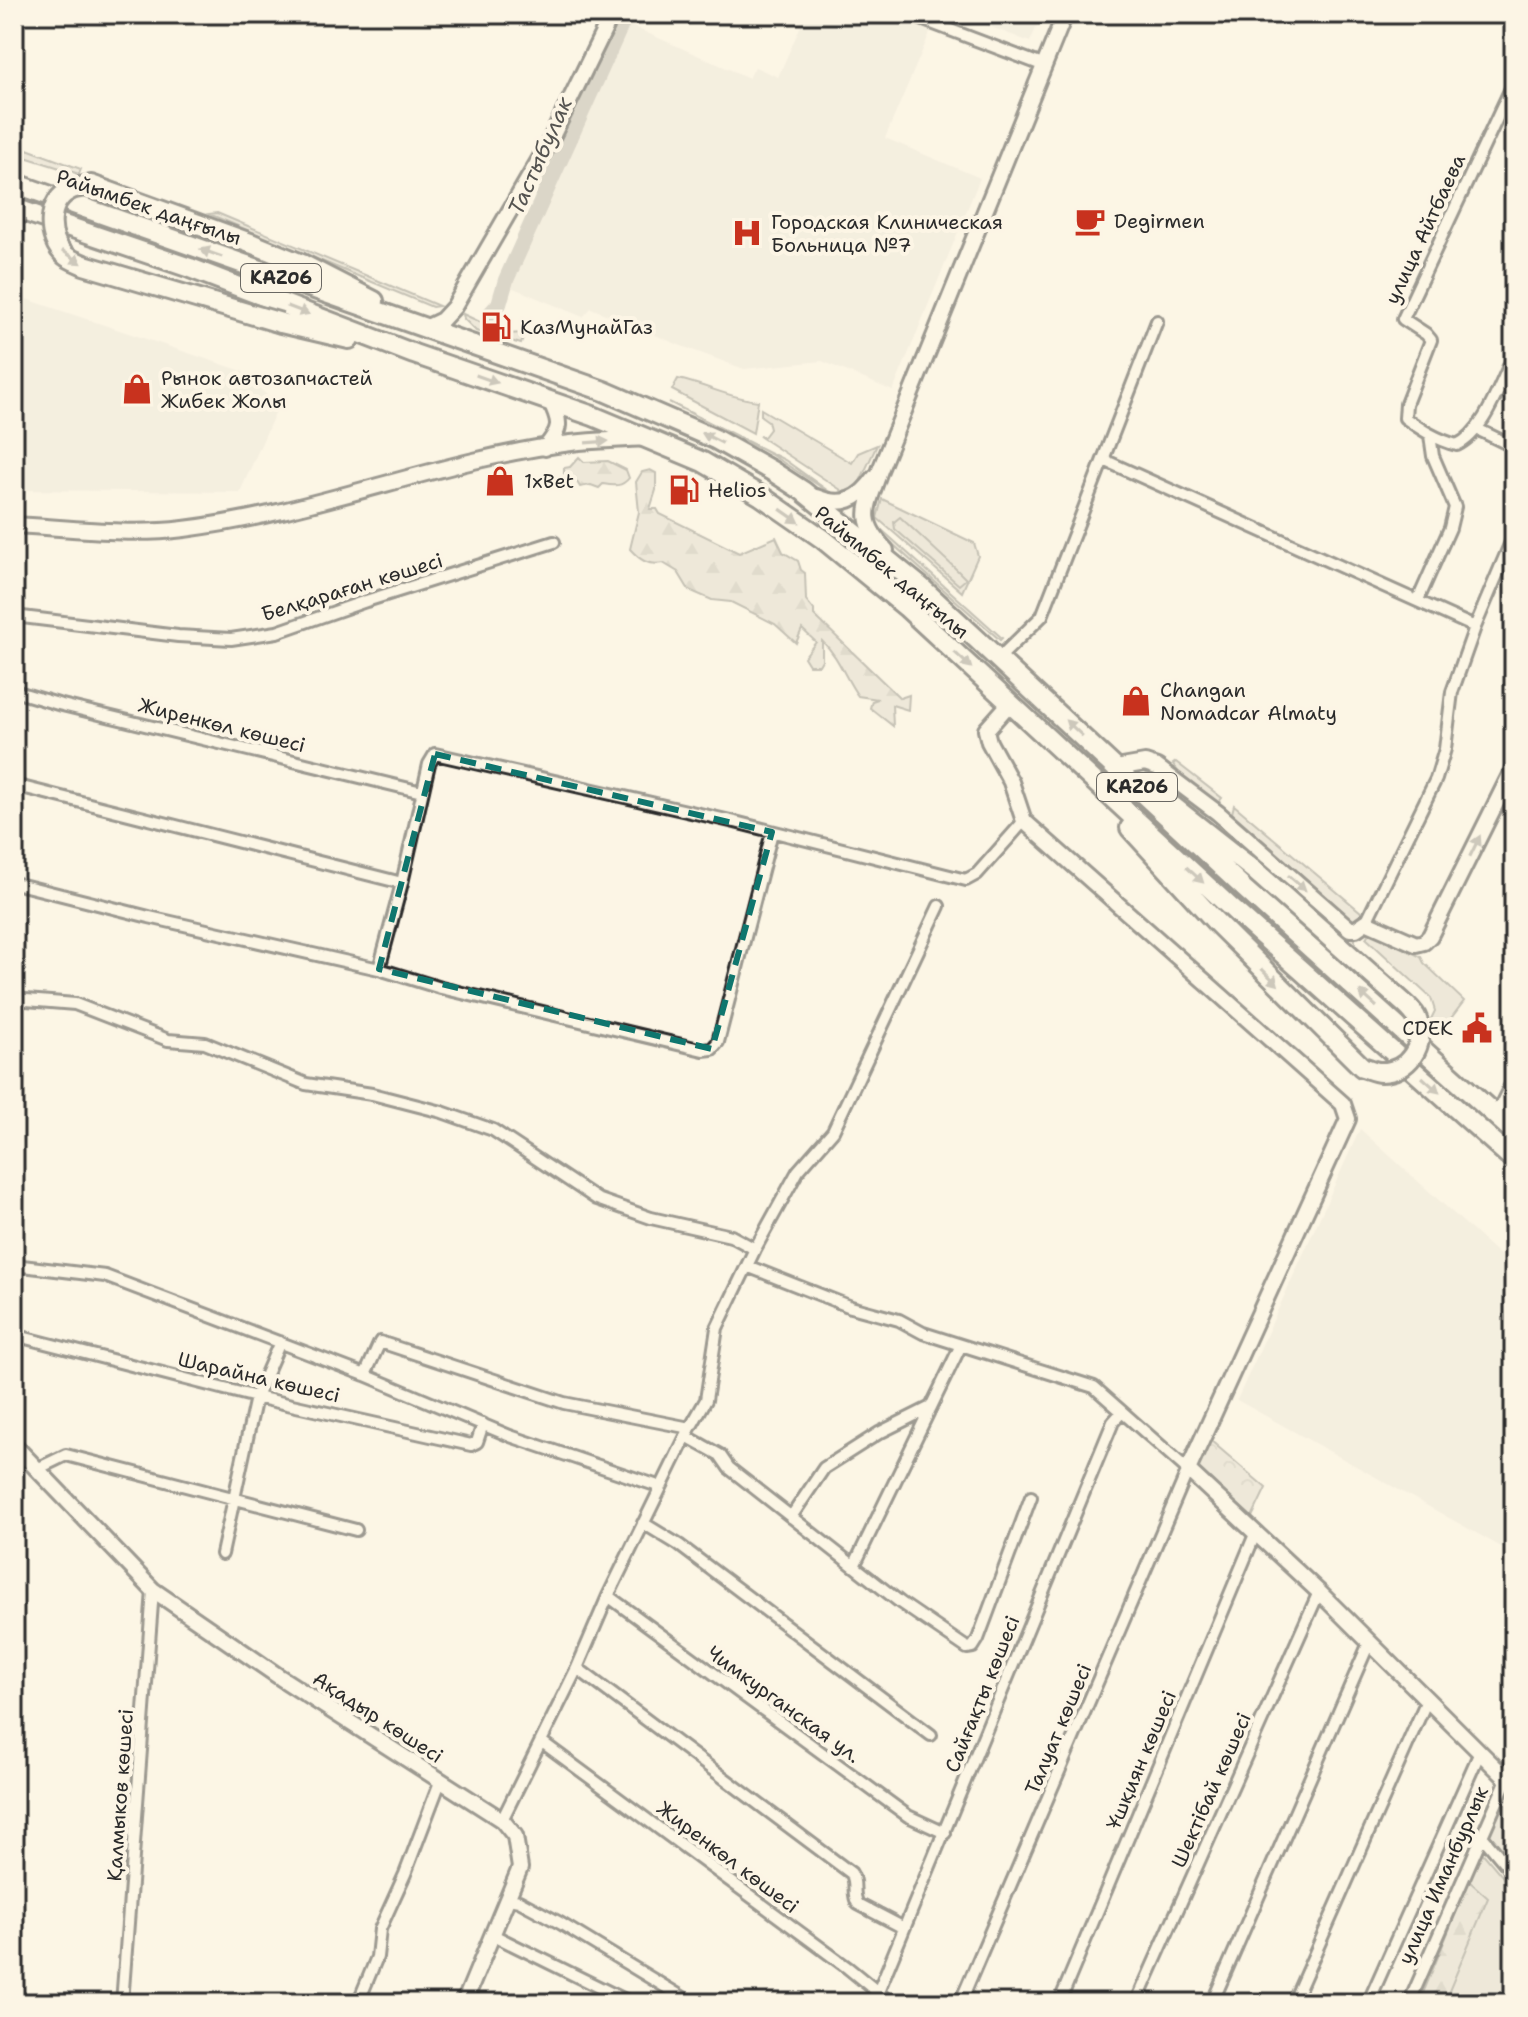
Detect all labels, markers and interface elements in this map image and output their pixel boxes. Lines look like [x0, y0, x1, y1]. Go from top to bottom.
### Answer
water label: Тастыбулак [501, 92, 579, 219]
street label: улица Айтбаева [1379, 149, 1471, 308]
street label: Райымбек даңғылы [53, 163, 245, 251]
cafe icon: Degirmen [1073, 204, 1107, 238]
place label: Degirmen [1114, 208, 1205, 234]
place label: Городская Клиническая Больница №7 [771, 209, 1003, 258]
hospital icon: Городская Клиническая Больница №7 [730, 216, 764, 250]
one-way arrow [199, 246, 223, 258]
one-way arrow [61, 249, 82, 264]
road number: KАZ06 [241, 264, 321, 292]
one-way arrow [286, 304, 310, 317]
fuel station icon: КазМунайГаз [479, 310, 513, 344]
place label: КазМунайГаз [520, 314, 653, 340]
place label: Рынок автозапчастей Жибек Жолы [161, 365, 373, 414]
shop icon: Рынок автозапчастей Жибек Жолы [120, 372, 154, 406]
one-way arrow [476, 374, 500, 386]
one-way arrow [700, 431, 723, 445]
one-way arrow [584, 435, 609, 448]
shop icon: 1xBet [483, 464, 517, 498]
place label: 1xBet [524, 468, 574, 494]
fuel station icon: Helios [667, 473, 701, 507]
place label: Helios [708, 477, 767, 503]
street label: Райымбек даңғылы [809, 500, 975, 644]
one-way arrow [779, 508, 800, 523]
street label: Белқараған көшесі [258, 547, 446, 627]
one-way arrow [953, 651, 972, 669]
place label: Changan Nomadcar Almaty [1160, 677, 1337, 726]
shop icon: Changan Nomadcar Almaty [1119, 684, 1153, 718]
street label: Жиренкөл көшесі [136, 692, 308, 758]
one-way arrow [1065, 719, 1084, 737]
road number: KАZ06 [1097, 773, 1177, 801]
one-way arrow [1468, 834, 1482, 857]
one-way arrow [1185, 865, 1204, 883]
one-way arrow [1288, 874, 1307, 892]
one-way arrow [1260, 967, 1279, 986]
one-way arrow [1358, 991, 1377, 1009]
public building icon: CDEK [1460, 1011, 1494, 1045]
place label: CDEK [1402, 1015, 1453, 1041]
one-way arrow [1421, 1076, 1440, 1094]
street label: Шарайна көшесі [175, 1346, 343, 1408]
street label: Сайғақты көшесі [939, 1612, 1025, 1776]
street label: Чимкурганская ул. [702, 1639, 866, 1769]
street label: Талуат көшесі [1019, 1660, 1097, 1798]
street label: Ақадыр көшесі [308, 1665, 448, 1769]
street label: Ұшқиян көшесі [1100, 1687, 1182, 1833]
street label: Қалмыков көшесі [101, 1708, 139, 1882]
street label: Шектібай көшесі [1165, 1708, 1257, 1872]
street label: улица Иманбурлык [1392, 1781, 1494, 1968]
street label: Жиренкөл көшесі [652, 1795, 804, 1919]

